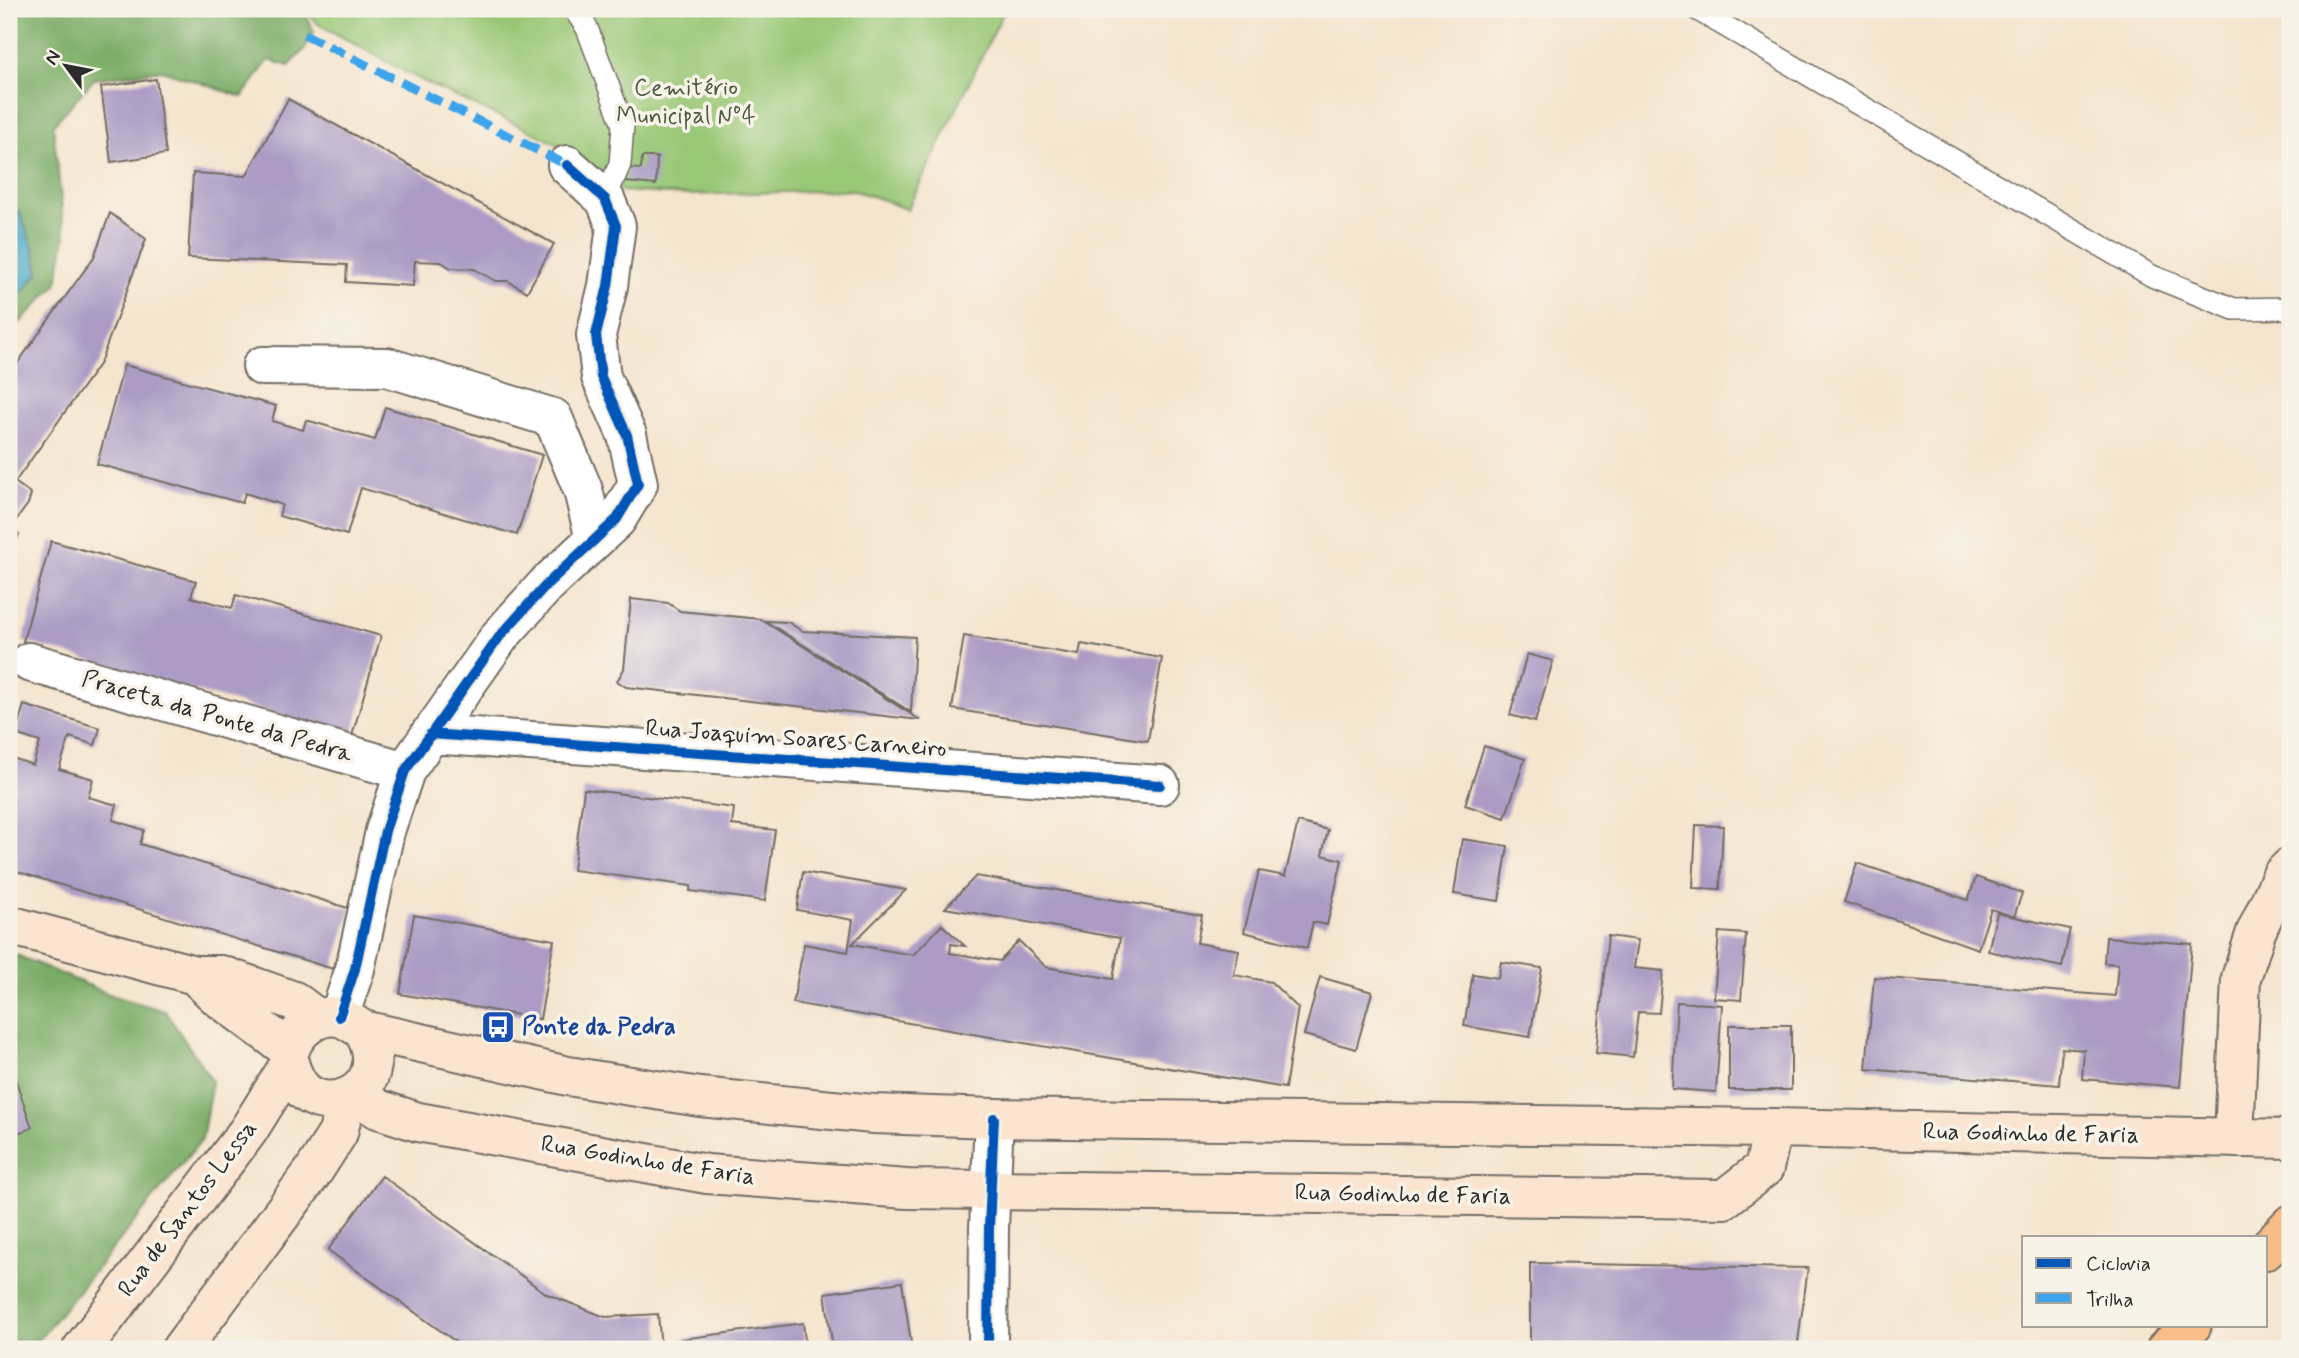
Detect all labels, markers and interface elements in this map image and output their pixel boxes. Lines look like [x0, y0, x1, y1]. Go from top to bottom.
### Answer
north arrow [32, 32, 102, 102]
text: N [39, 46, 67, 70]
park label: Cemitério Municipal Nº4 [616, 73, 756, 132]
street label: Praceta da Ponte da Pedra [78, 664, 356, 771]
street label: Rua Joaquim Soares Carneiro [644, 713, 948, 765]
bus stop icon: Ponte da Pedra [479, 1008, 517, 1046]
place label: Ponte da Pedra [522, 1012, 676, 1043]
street label: Rua de Santos Lessa [111, 1114, 265, 1304]
street label: Rua Godinho de Faria [1922, 1117, 2140, 1151]
street label: Rua Godinho de Faria [539, 1129, 757, 1193]
street label: Rua Godinho de Faria [1294, 1178, 1512, 1212]
legend [2022, 1236, 2268, 1326]
text: Ciclovia [2086, 1250, 2151, 1278]
text: Trilha [2086, 1286, 2134, 1314]

